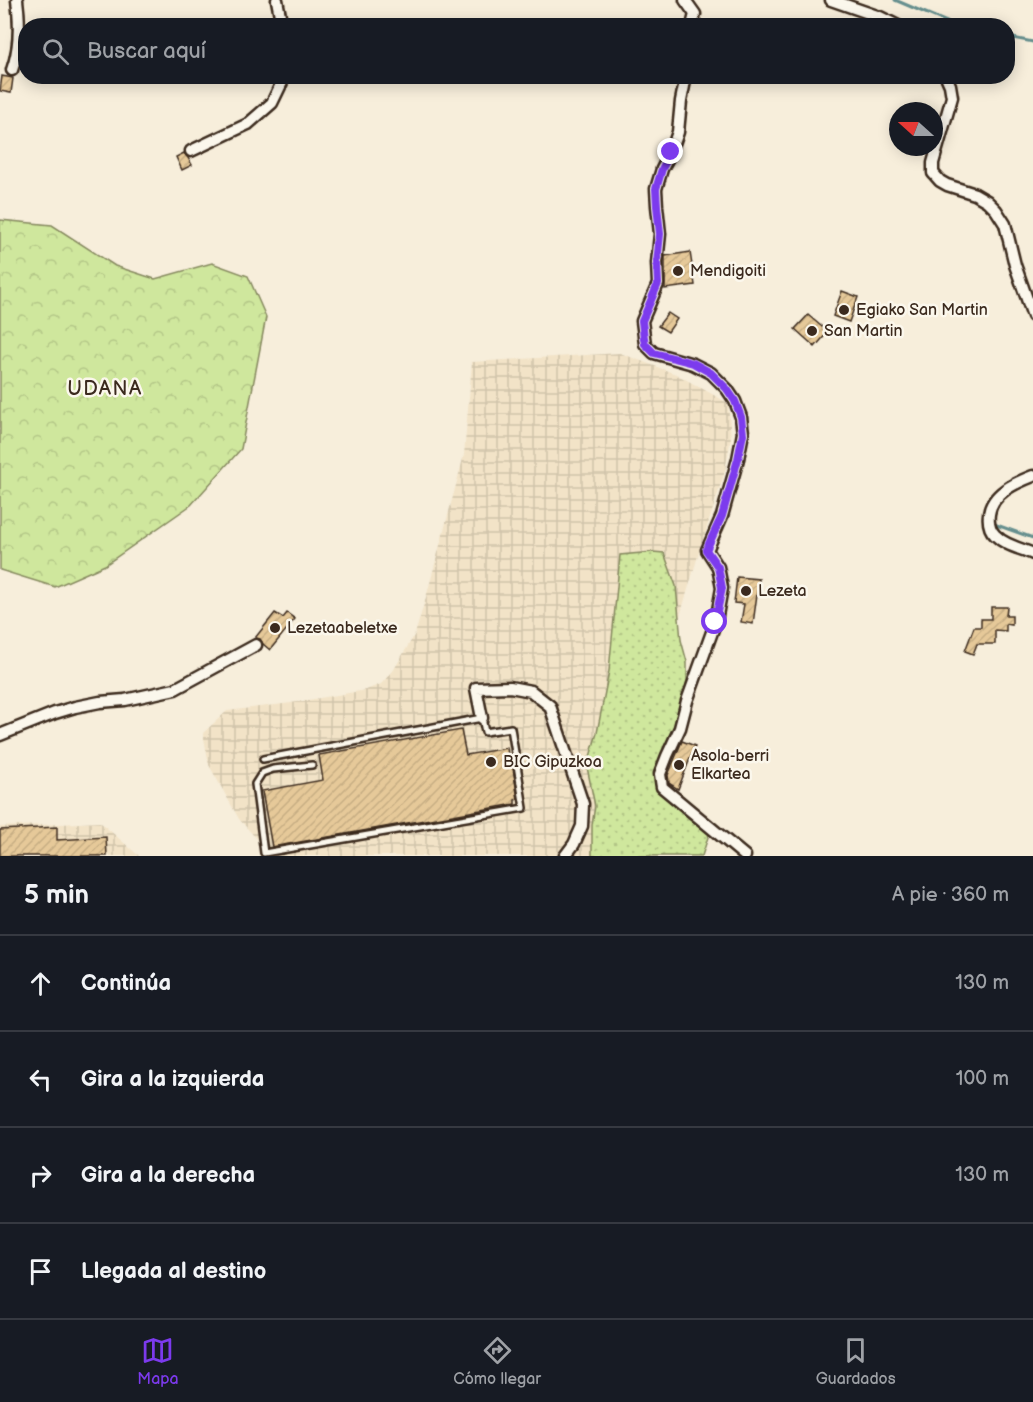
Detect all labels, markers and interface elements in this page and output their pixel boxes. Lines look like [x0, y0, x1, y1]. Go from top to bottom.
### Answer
search box [18, 18, 1015, 84]
icon: search [39, 35, 72, 68]
text: Buscar aquí [87, 38, 206, 65]
north arrow [889, 102, 943, 156]
route end [657, 138, 683, 164]
place label: Mendigoiti [690, 262, 766, 281]
marker: Mendigoiti [671, 264, 685, 278]
place label: Egiako San Martin [856, 301, 988, 320]
marker: Egiako San Martin [837, 303, 851, 317]
place label: San Martin [824, 322, 903, 341]
marker: San Martin [805, 324, 819, 338]
district label: UDANA [67, 377, 143, 401]
place label: Lezeta [758, 582, 807, 601]
marker: Lezeta [739, 584, 753, 598]
route start [701, 608, 727, 634]
place label: Lezetaabeletxe [287, 619, 398, 638]
marker: Lezetaabeletxe [268, 621, 282, 635]
place label: Asola-berri Elkartea [691, 747, 769, 784]
place label: BIC Gipuzkoa [503, 753, 602, 772]
marker: BIC Gipuzkoa [484, 755, 498, 769]
marker: Asola-berri Elkartea [672, 758, 686, 772]
text: 5 min [24, 880, 89, 911]
text: A pie · 360 m [892, 883, 1009, 907]
icon: ahead [24, 967, 57, 1000]
text: Continúa [81, 970, 171, 997]
text: 130 m [955, 971, 1009, 995]
icon: left [24, 1063, 57, 1096]
text: Gira a la izquierda [81, 1066, 265, 1093]
text: 100 m [956, 1067, 1009, 1091]
icon: right [24, 1159, 57, 1192]
text: Gira a la derecha [81, 1162, 255, 1189]
text: 130 m [955, 1163, 1009, 1187]
icon: arrive [24, 1255, 57, 1288]
text: Llegada al destino [81, 1258, 266, 1285]
tab: Mapa [137, 1334, 179, 1389]
tab: Cómo llegar [453, 1334, 541, 1389]
tab: Guardados [816, 1334, 896, 1389]

